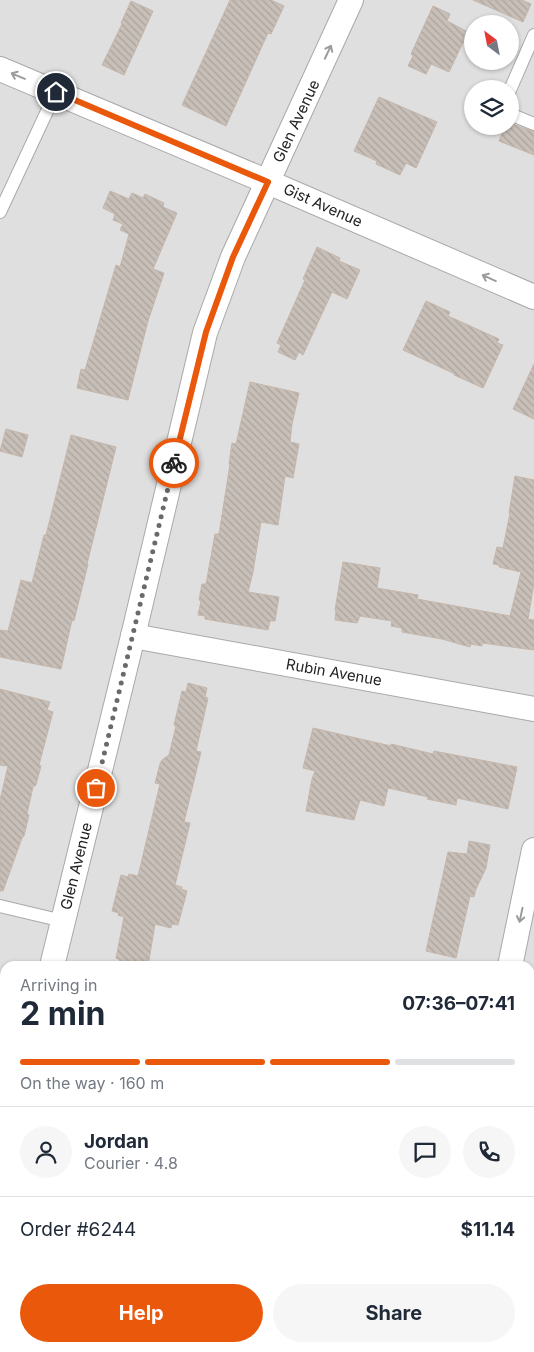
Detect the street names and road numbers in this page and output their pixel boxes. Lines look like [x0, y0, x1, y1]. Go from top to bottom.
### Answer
street label: Glen Avenue [269, 76, 323, 166]
street label: Gist Avenue [281, 179, 365, 231]
street label: Rubin Avenue [285, 654, 383, 690]
street label: Glen Avenue [56, 820, 96, 912]

